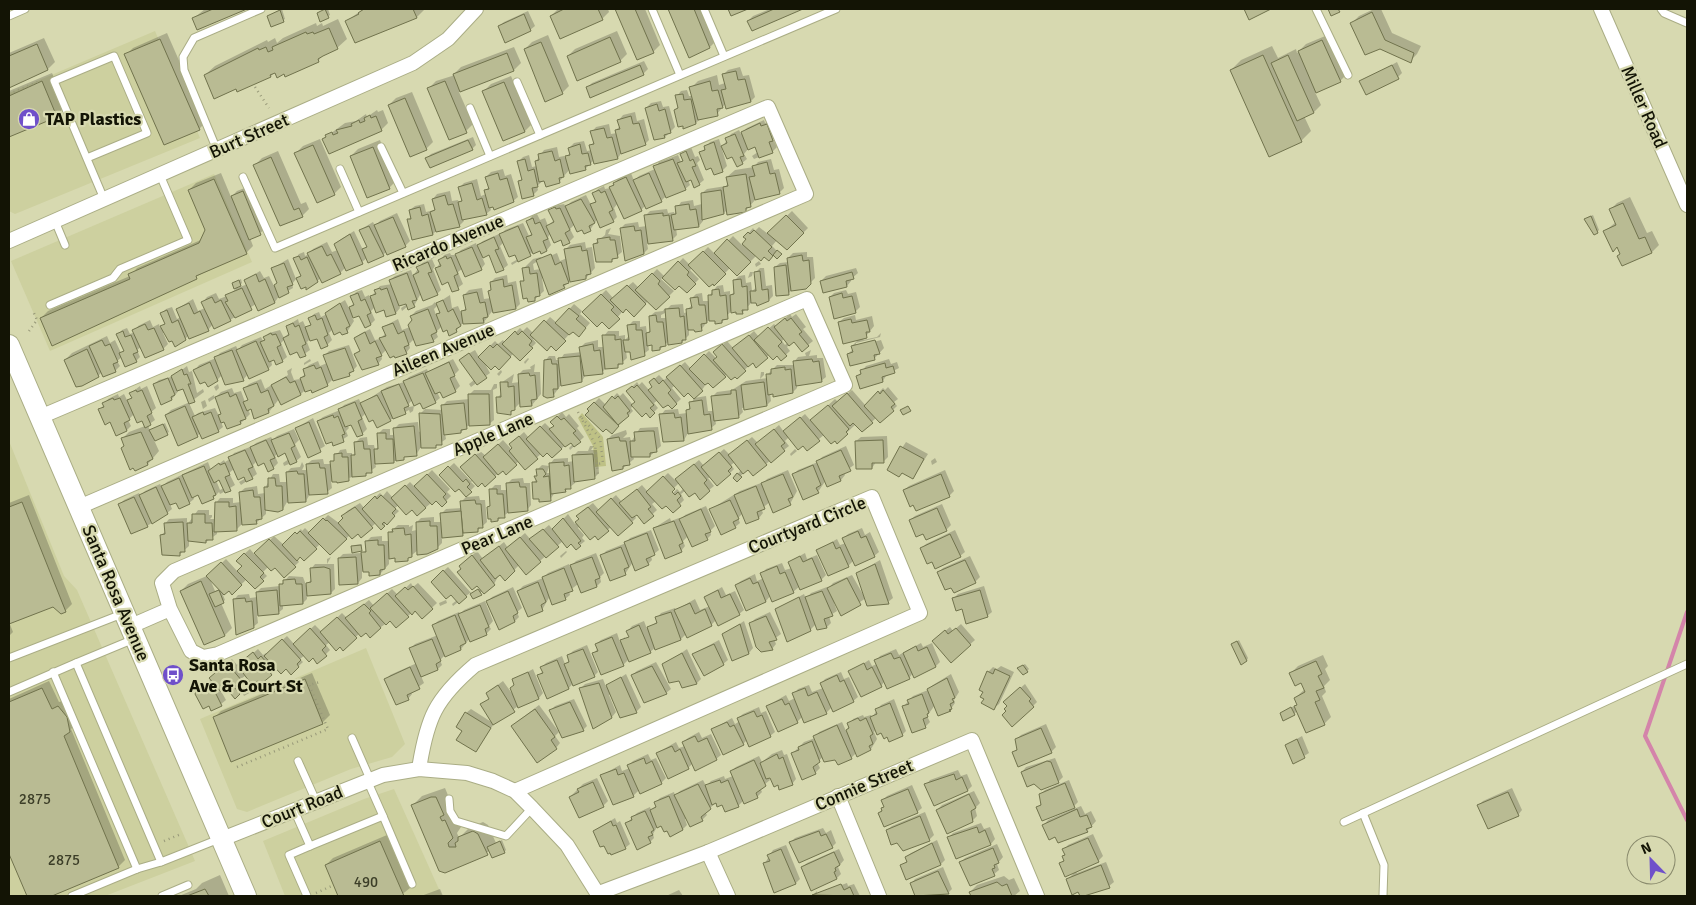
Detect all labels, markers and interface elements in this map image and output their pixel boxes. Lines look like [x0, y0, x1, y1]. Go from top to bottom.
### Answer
street label: Miller Road [1616, 62, 1672, 152]
shop icon: TAP Plastics [17, 107, 41, 131]
place label: TAP Plastics [45, 108, 141, 130]
street label: Burt Street [206, 109, 292, 163]
street label: Ricardo Avenue [389, 210, 507, 276]
street label: Aileen Avenue [388, 319, 498, 381]
street label: Apple Lane [449, 407, 537, 461]
street label: Courtyard Circle [745, 491, 869, 559]
street label: Pear Lane [458, 510, 536, 560]
street label: Santa Rosa Avenue [77, 522, 155, 664]
place label: Santa Rosa Ave & Court St [189, 654, 303, 697]
bus stop icon: Santa Rosa Ave & Court St [161, 663, 185, 687]
street label: Connie Street [812, 754, 916, 816]
street label: Court Road [258, 781, 346, 833]
house number: 2875 [19, 790, 51, 808]
north arrow [1626, 835, 1676, 885]
text: N [1638, 839, 1654, 858]
house number: 2875 [48, 851, 80, 869]
house number: 490 [354, 873, 378, 891]

